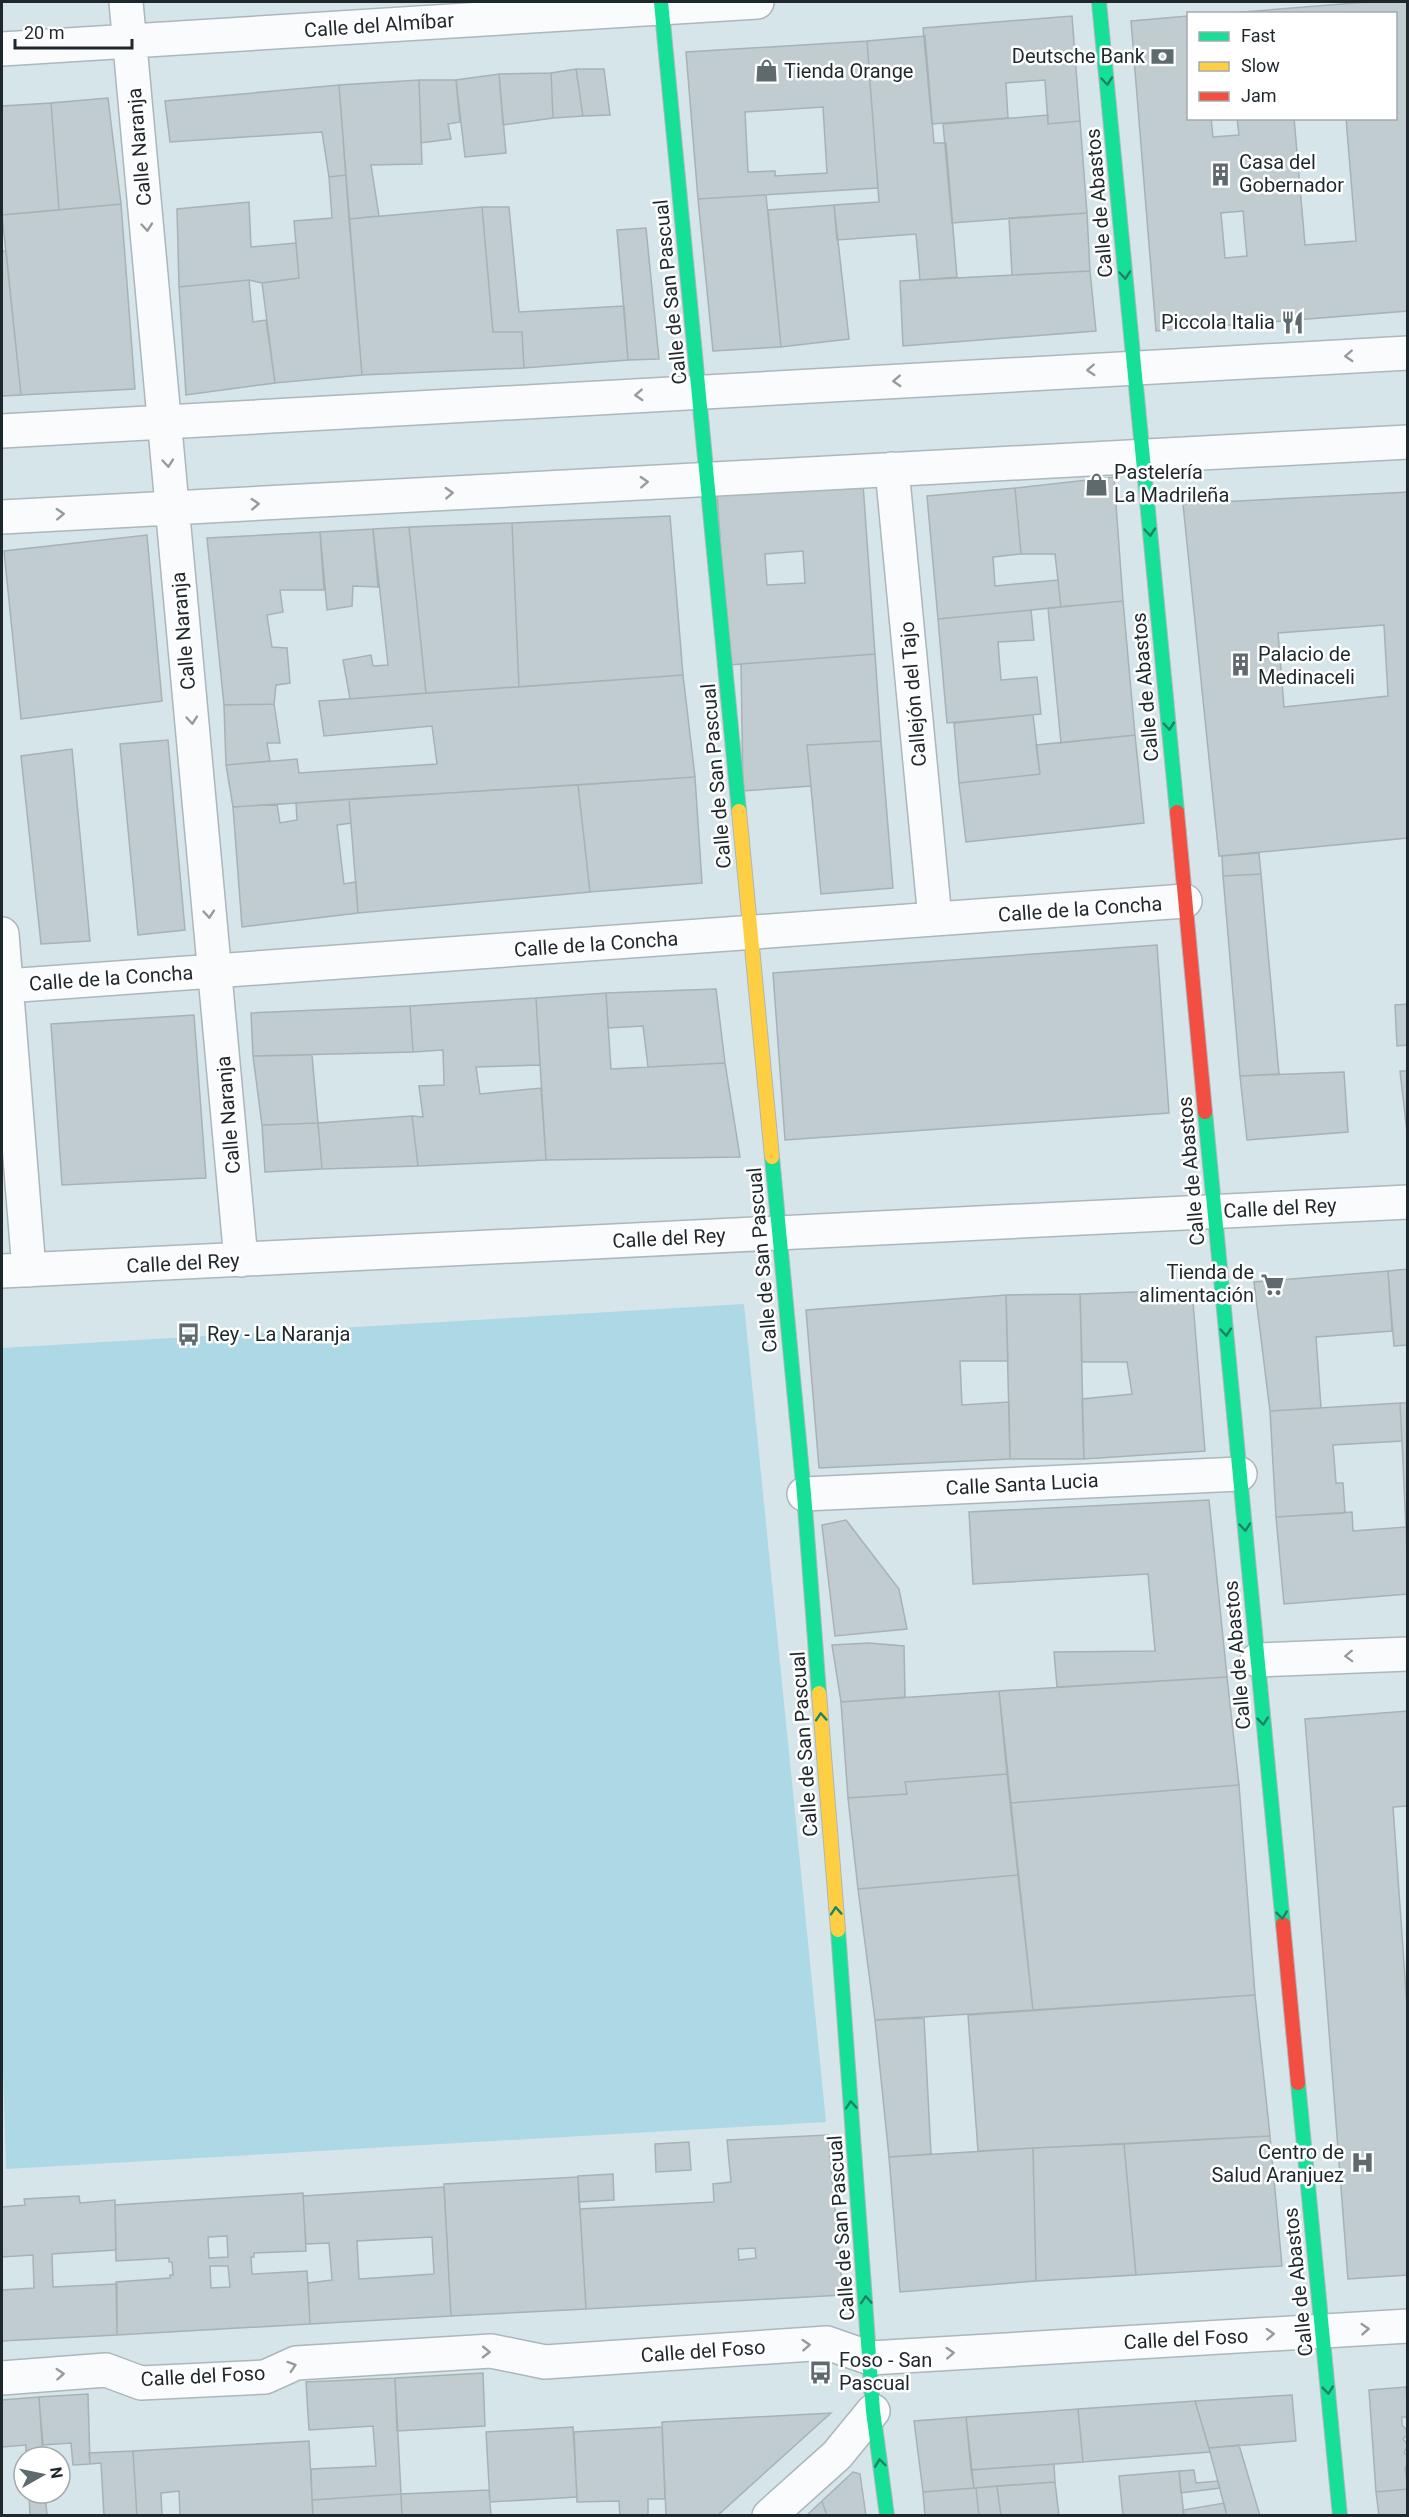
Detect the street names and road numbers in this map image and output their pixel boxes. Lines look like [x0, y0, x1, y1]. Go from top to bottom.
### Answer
street label: Calle del Almíbar [303, 8, 455, 42]
street label: Calle Naranja [122, 87, 156, 207]
street label: Calle de Abastos [1081, 127, 1117, 279]
street label: Calle de San Pascual [648, 198, 692, 386]
street label: Calle Naranja [166, 571, 200, 691]
street label: Calle de Abastos [1127, 611, 1163, 763]
street label: Callejón del Tajo [895, 620, 931, 768]
street label: Calle de San Pascual [696, 682, 736, 870]
street label: Calle de la Concha [997, 891, 1163, 927]
street label: Calle de la Concha [513, 926, 679, 962]
street label: Calle de la Concha [28, 960, 194, 996]
street label: Calle Naranja [211, 1055, 245, 1175]
street label: Calle de Abastos [1173, 1095, 1209, 1247]
street label: Calle de San Pascual [742, 1166, 782, 1354]
street label: Calle del Rey [1223, 1193, 1338, 1223]
street label: Calle del Rey [612, 1223, 727, 1253]
street label: Calle del Rey [126, 1248, 241, 1278]
street label: Calle Santa Lucia [945, 1468, 1099, 1500]
street label: Calle de Abastos [1219, 1579, 1255, 1731]
street label: Calle de San Pascual [786, 1651, 822, 1837]
street label: Calle de San Pascual [823, 2135, 859, 2321]
street label: Calle de Abastos [1278, 2206, 1318, 2358]
street label: Calle del Foso [1123, 2324, 1249, 2354]
street label: Calle del Foso [640, 2335, 766, 2367]
street label: Calle del Foso [140, 2361, 266, 2391]

